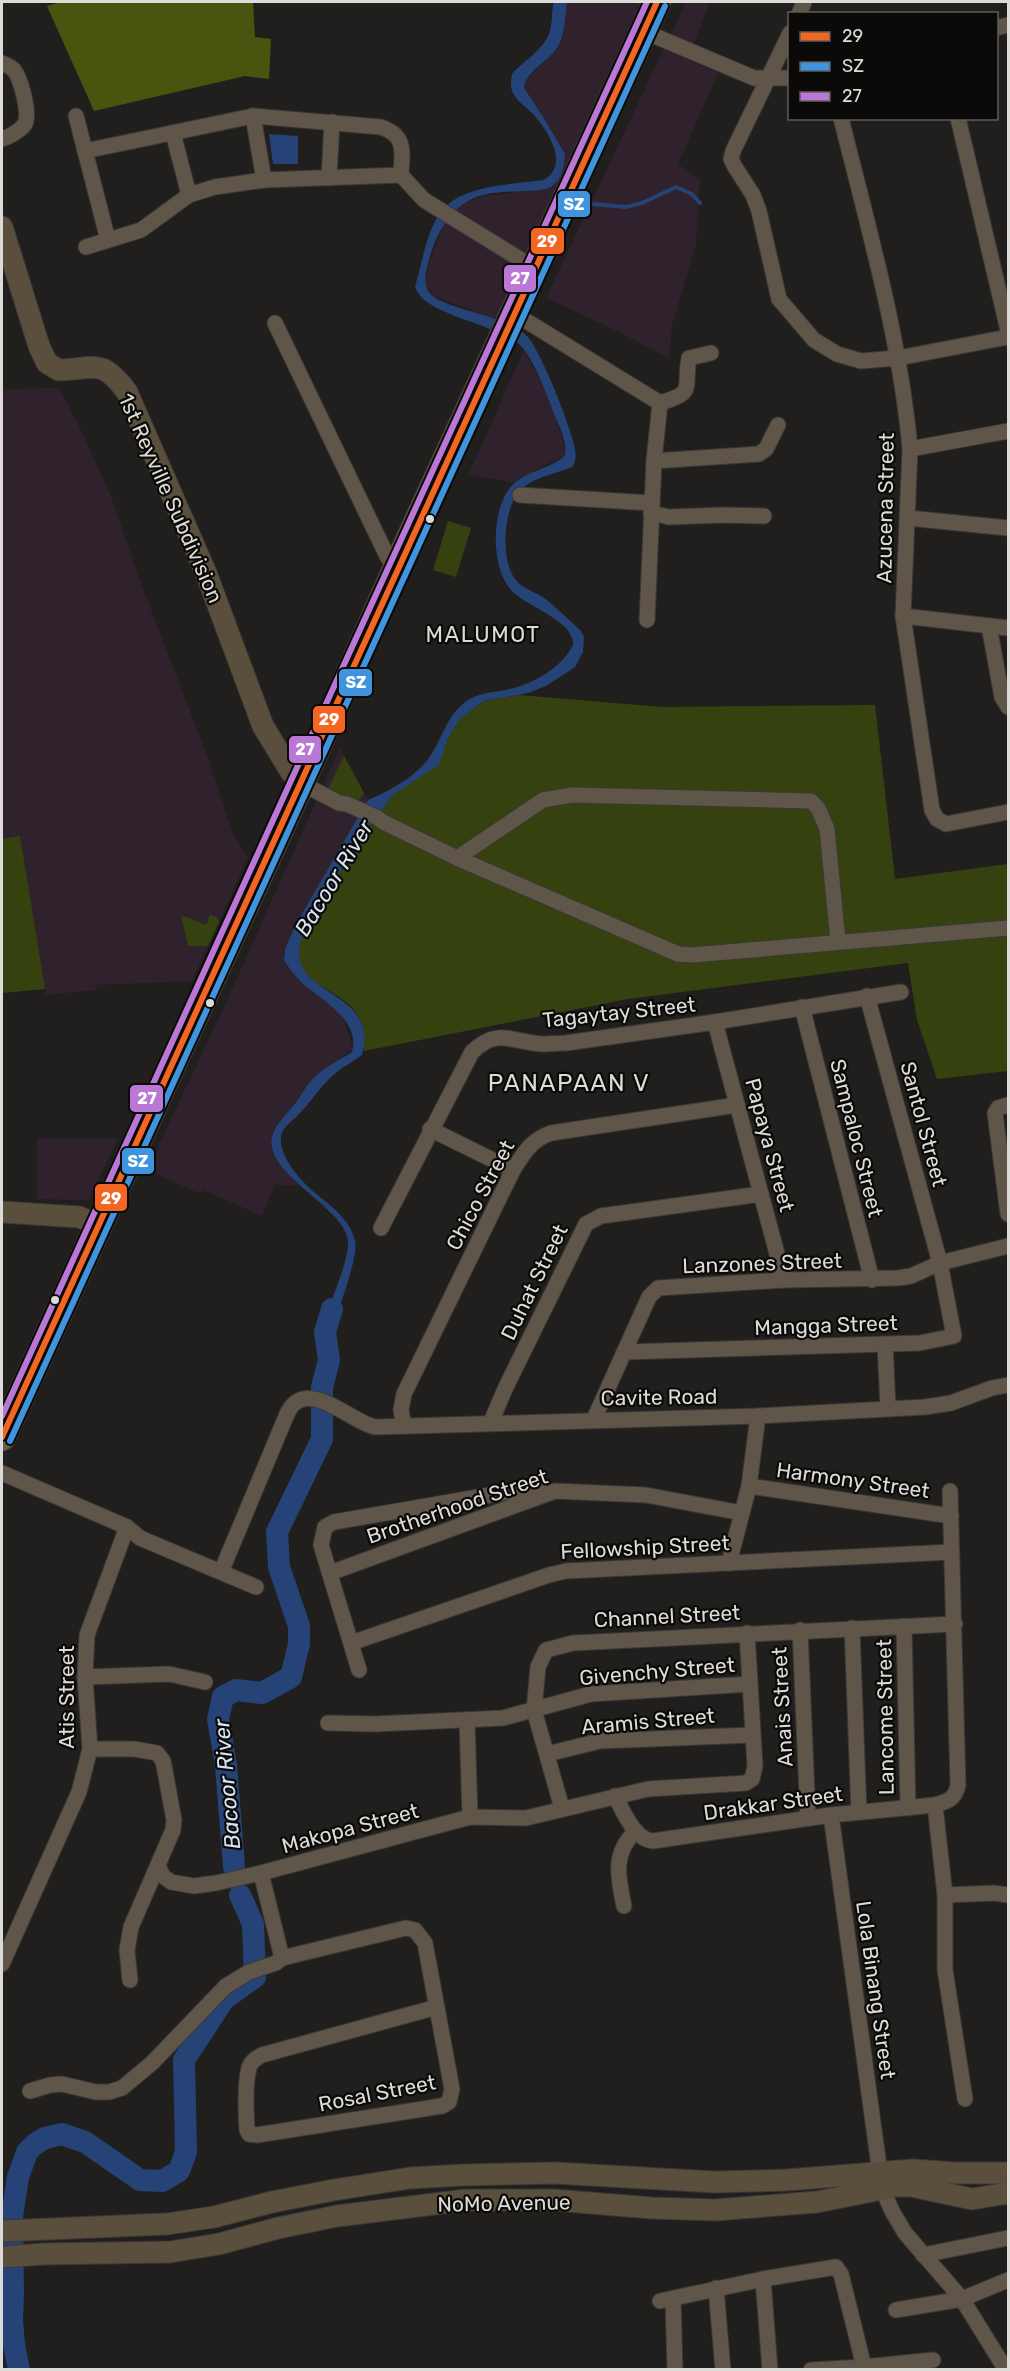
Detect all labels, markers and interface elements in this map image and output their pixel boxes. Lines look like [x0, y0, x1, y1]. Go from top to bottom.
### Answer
legend [788, 12, 998, 120]
text: 29 [842, 25, 863, 47]
text: SZ [842, 55, 864, 77]
text: 27 [842, 85, 862, 107]
line badge: SZ [557, 190, 591, 218]
text: SZ [563, 195, 585, 214]
line badge: 29 [530, 227, 565, 255]
text: 29 [537, 232, 557, 251]
line badge: 27 [503, 264, 537, 293]
text: 27 [510, 269, 530, 288]
street label: 1st Reyville Subdivision [114, 389, 228, 607]
street label: Azucena Street [871, 432, 899, 584]
unlabelled marker [424, 513, 436, 525]
district label: MALUMOT [426, 621, 540, 648]
line badge: SZ [338, 668, 373, 697]
text: SZ [345, 673, 367, 692]
line badge: 29 [312, 705, 346, 734]
text: 29 [319, 710, 339, 729]
line badge: 27 [288, 735, 322, 764]
text: 27 [295, 740, 315, 759]
water label: Bacoor River [289, 814, 380, 941]
street label: Tagaytay Street [541, 992, 697, 1032]
unlabelled marker [204, 997, 216, 1009]
street label: Sampaloc Street [825, 1056, 889, 1220]
street label: Santol Street [895, 1059, 953, 1189]
district label: PANAPAAN V [488, 1069, 650, 1097]
street label: Papaya Street [740, 1075, 800, 1215]
line badge: 27 [129, 1084, 164, 1113]
text: 27 [137, 1089, 157, 1108]
street label: Chico Street [440, 1136, 520, 1254]
line badge: SZ [121, 1147, 155, 1175]
text: SZ [127, 1152, 149, 1171]
line badge: 29 [94, 1183, 128, 1212]
text: 29 [101, 1189, 121, 1208]
street label: Duhat Street [495, 1220, 573, 1344]
street label: Lanzones Street [682, 1248, 842, 1278]
unlabelled marker [49, 1294, 61, 1306]
street label: Mangga Street [754, 1310, 898, 1340]
street label: Cavite Road [600, 1383, 718, 1411]
street label: Harmony Street [775, 1457, 931, 1503]
street label: Brotherhood Street [363, 1463, 551, 1549]
street label: Fellowship Street [560, 1530, 730, 1564]
street label: Channel Street [593, 1600, 741, 1632]
street label: Lancome Street [871, 1639, 899, 1795]
street label: Atis Street [54, 1645, 79, 1749]
street label: Anais Street [766, 1646, 798, 1768]
street label: Givenchy Street [578, 1652, 736, 1690]
street label: Aramis Street [580, 1703, 716, 1739]
water label: Bacoor River [208, 1716, 246, 1850]
street label: Drakkar Street [702, 1781, 844, 1825]
street label: Makopa Street [279, 1798, 421, 1858]
street label: Lola Binang Street [851, 1899, 901, 2081]
street label: Rosal Street [316, 2069, 438, 2117]
street label: NoMo Avenue [437, 2189, 571, 2217]

